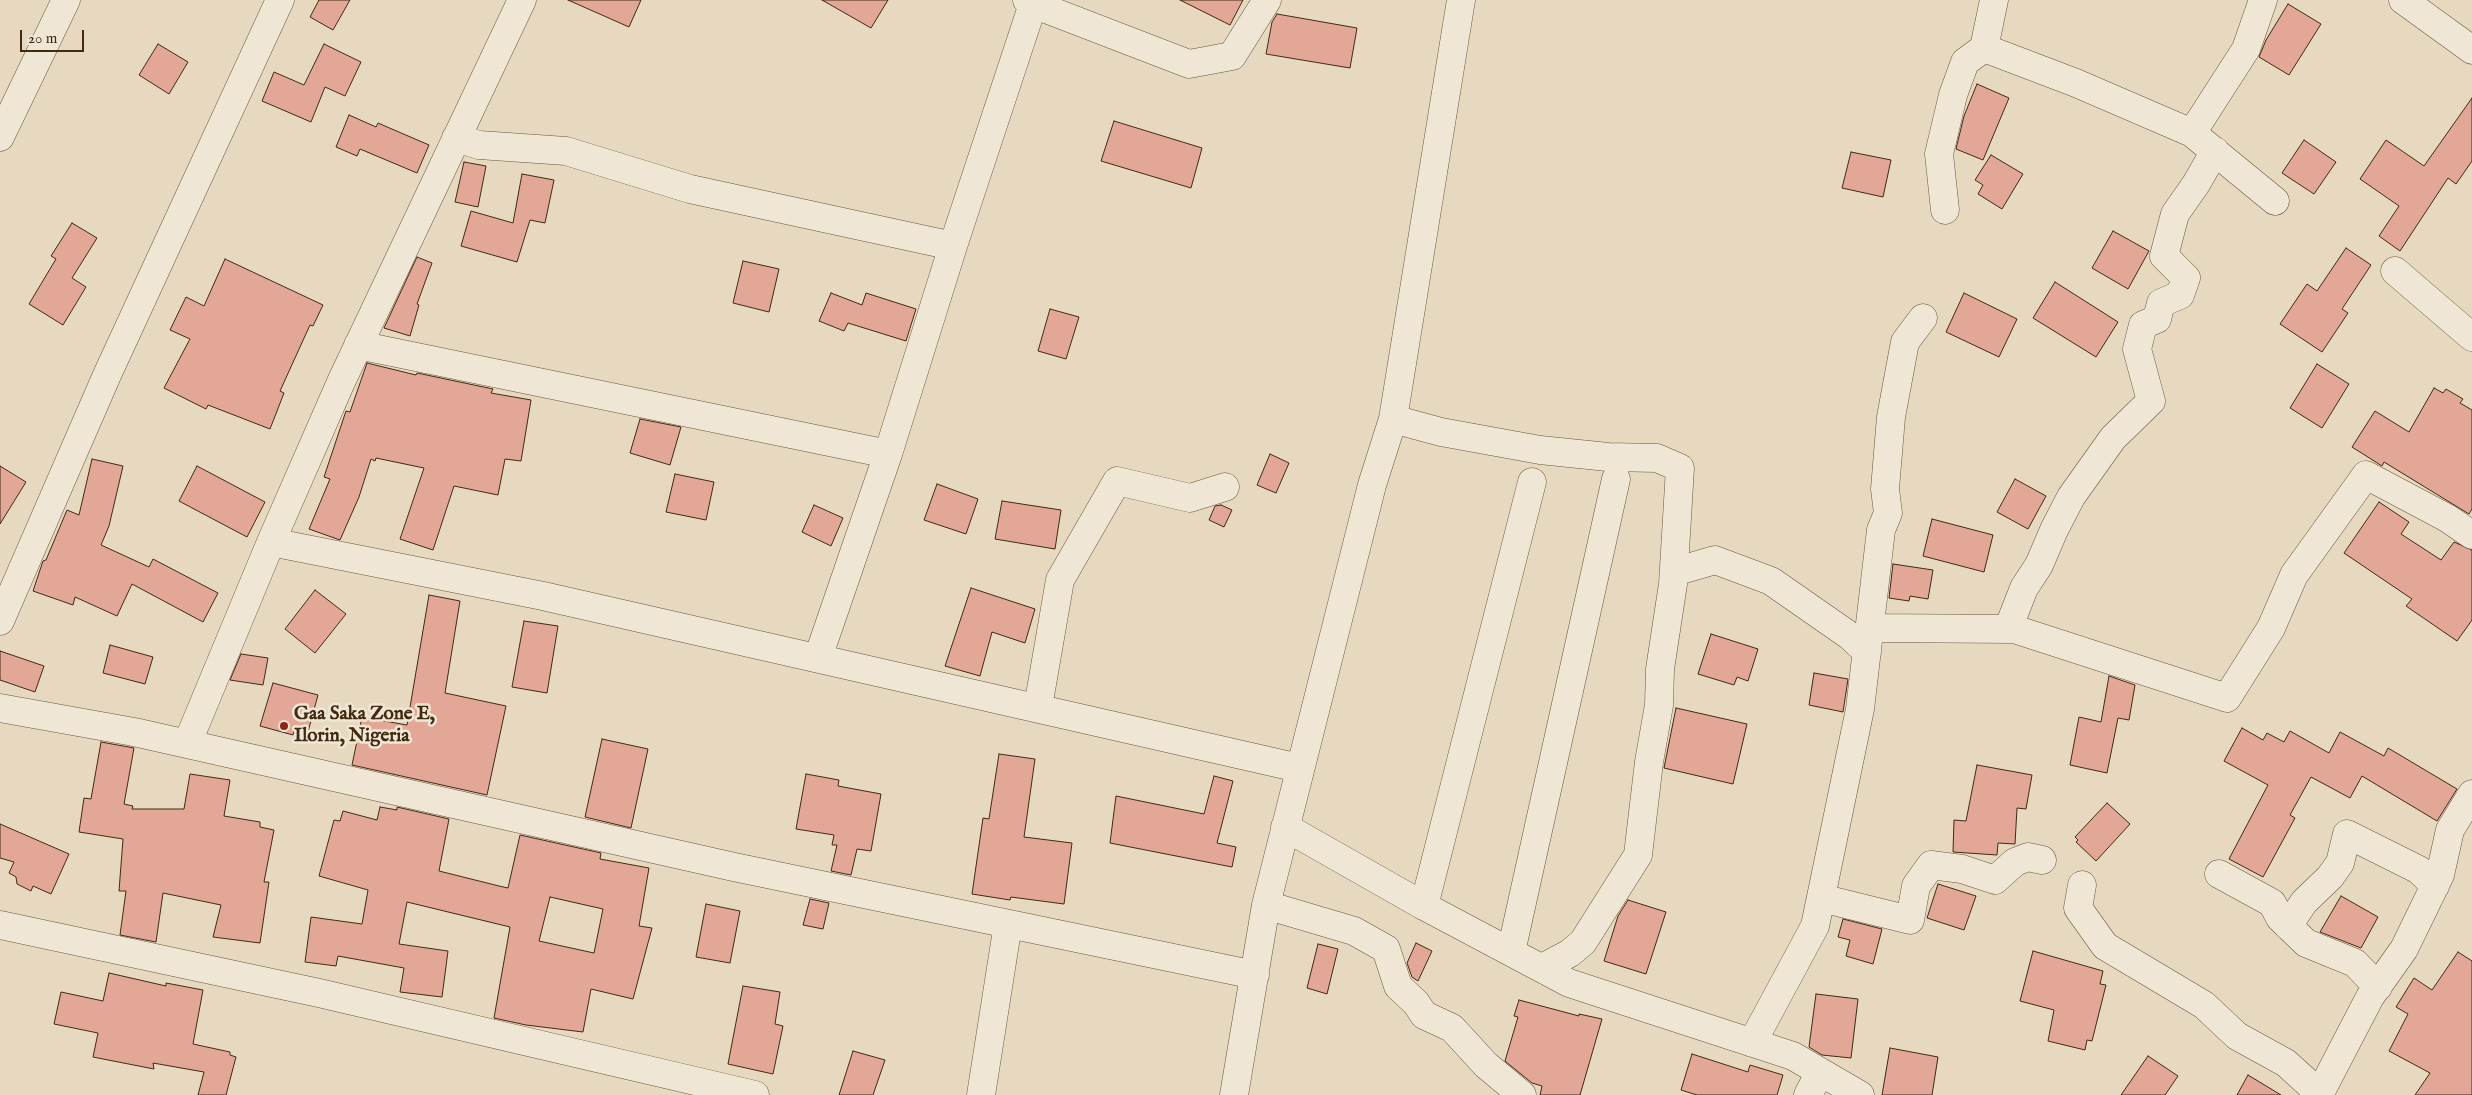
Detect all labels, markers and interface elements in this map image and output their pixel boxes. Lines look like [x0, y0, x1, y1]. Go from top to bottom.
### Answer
scale bar [22, 20, 86, 52]
text: 20 m [28, 29, 57, 48]
place label: Gaa Saka Zone E, Ilorin, Nigeria [294, 704, 435, 748]
marker: Gaa Saka Zone E, Ilorin, Nigeria [278, 720, 290, 732]

